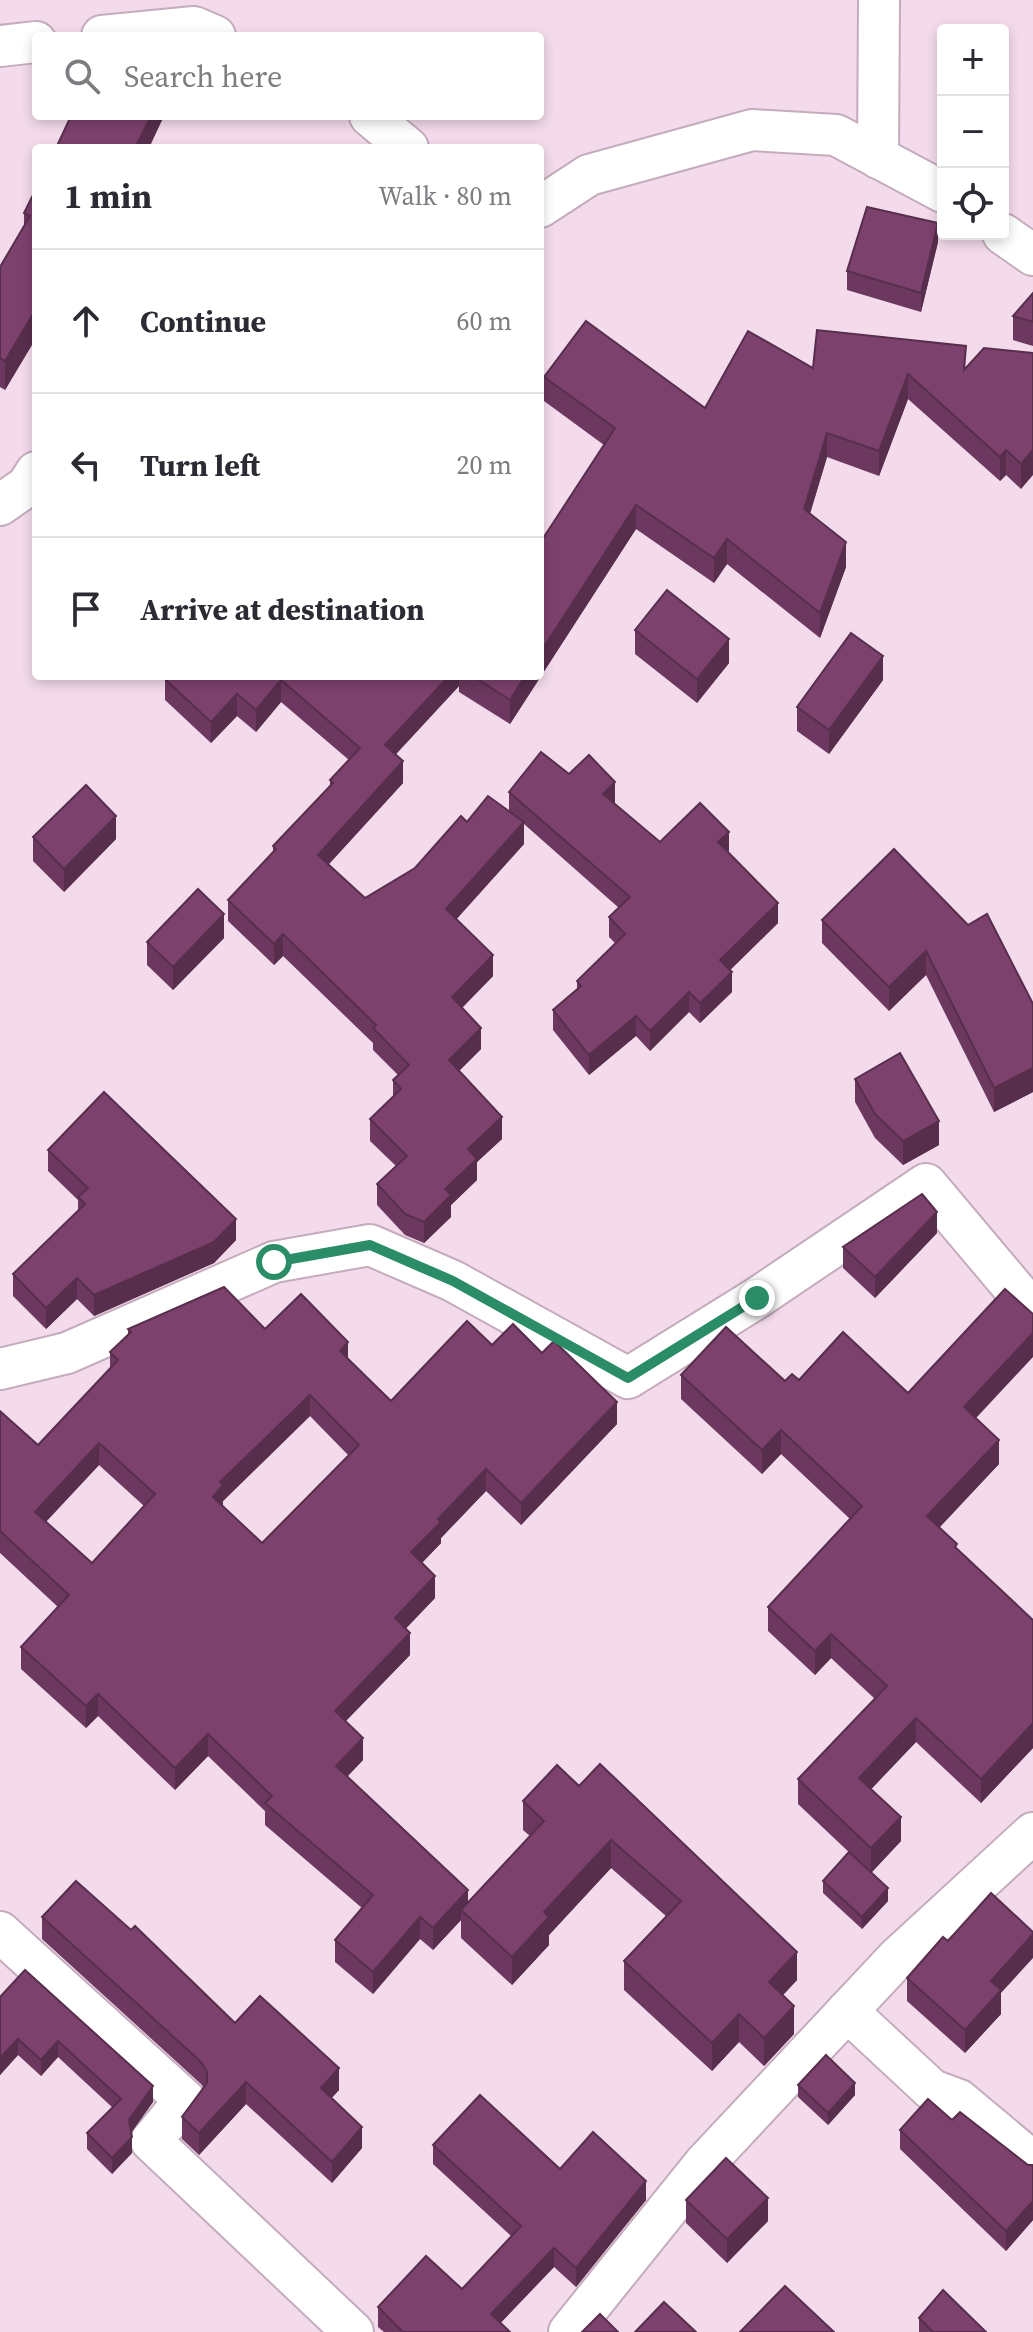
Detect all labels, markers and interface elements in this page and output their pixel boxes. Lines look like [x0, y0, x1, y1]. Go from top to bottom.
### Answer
map controls [937, 24, 1009, 240]
button: + [937, 24, 1009, 96]
search box [32, 32, 544, 120]
icon: search [60, 54, 104, 98]
text: Search here [124, 56, 282, 97]
button: − [937, 96, 1009, 168]
button: locate [937, 168, 1009, 240]
text: 1 min [64, 173, 152, 219]
text: Walk · 80 m [378, 178, 512, 214]
icon: ahead [64, 299, 108, 343]
text: Continue [140, 301, 266, 342]
text: 60 m [457, 303, 512, 339]
icon: left [64, 443, 108, 487]
text: Turn left [140, 445, 260, 486]
text: 20 m [457, 447, 512, 483]
icon: arrive [64, 587, 108, 631]
text: Arrive at destination [140, 589, 425, 630]
route start [256, 1244, 292, 1280]
route end [739, 1280, 775, 1316]

